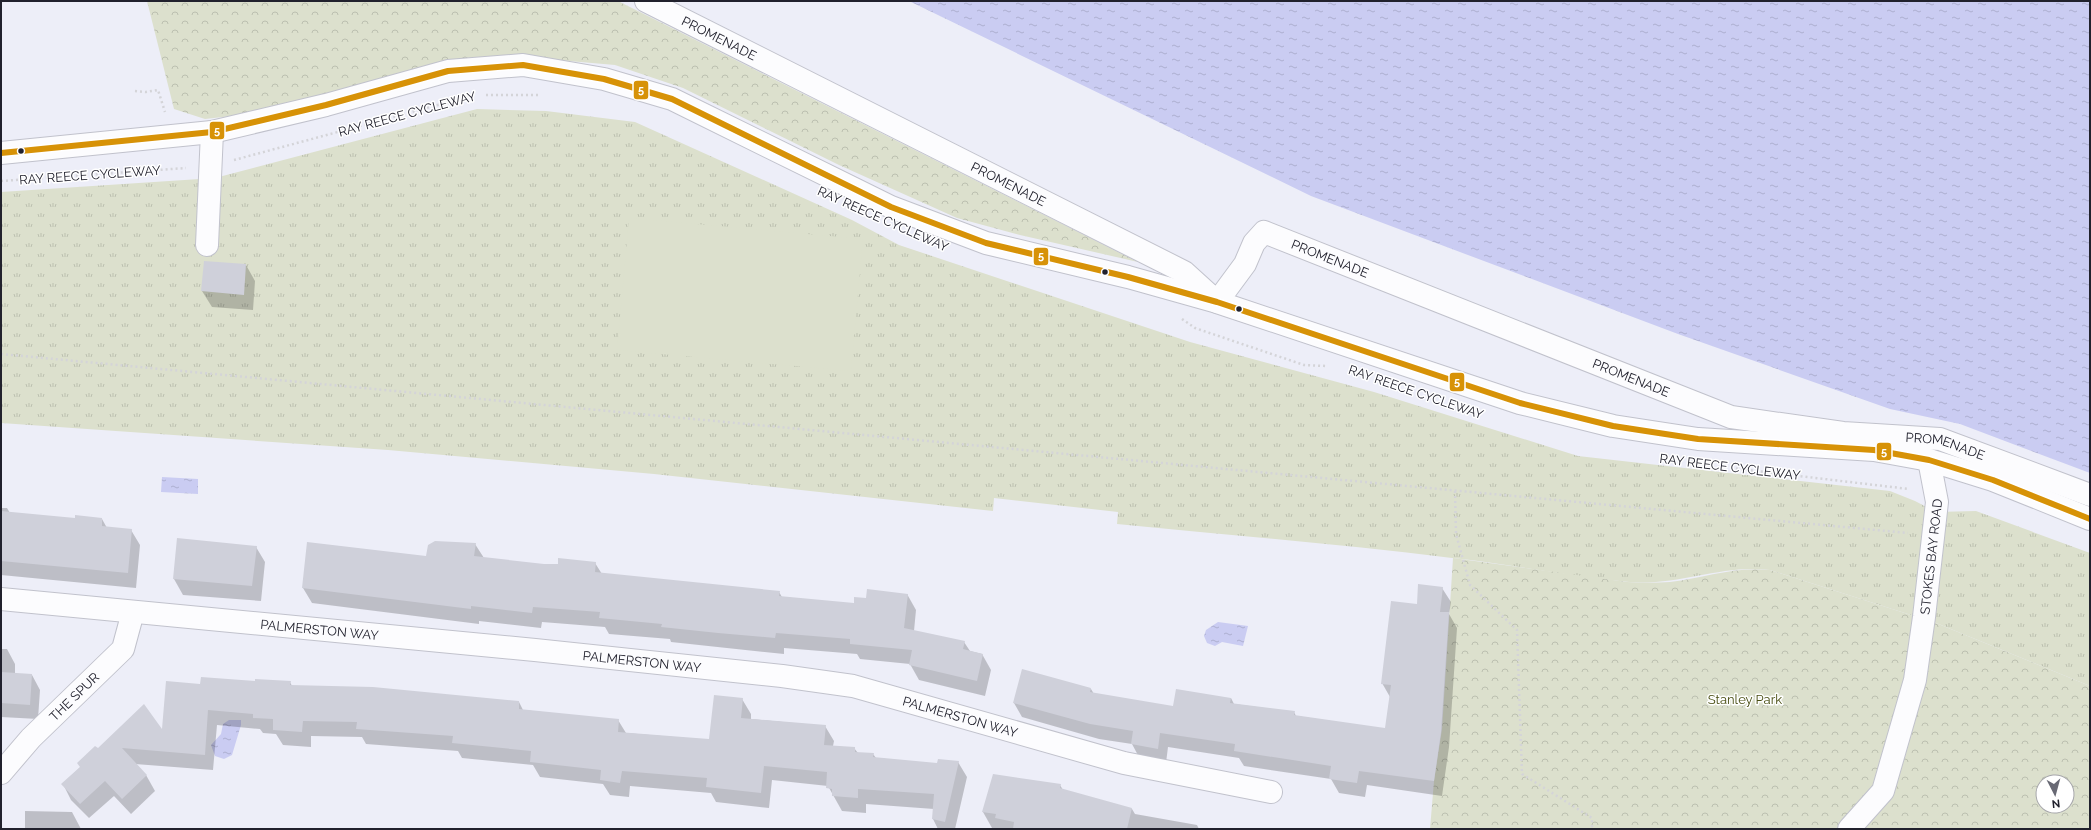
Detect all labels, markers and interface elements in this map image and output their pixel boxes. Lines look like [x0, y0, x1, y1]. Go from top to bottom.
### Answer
street label: PROMENADE [679, 13, 759, 63]
line badge: 5 [633, 80, 649, 100]
text: 5 [638, 84, 644, 97]
street label: RAY REECE CYCLEWAY [337, 88, 478, 140]
line badge: 5 [209, 121, 225, 140]
text: 5 [214, 125, 220, 138]
unlabelled marker [16, 146, 26, 156]
street label: PROMENADE [969, 159, 1049, 209]
street label: RAY REECE CYCLEWAY [19, 163, 162, 187]
street label: RAY REECE CYCLEWAY [815, 183, 951, 255]
street label: PROMENADE [1289, 236, 1371, 280]
line badge: 5 [1033, 247, 1049, 266]
text: 5 [1038, 250, 1044, 263]
unlabelled marker [1100, 267, 1110, 277]
unlabelled marker [1234, 304, 1244, 314]
street label: PROMENADE [1591, 355, 1672, 400]
street label: RAY REECE CYCLEWAY [1347, 362, 1486, 422]
line badge: 5 [1449, 372, 1465, 392]
text: 5 [1454, 376, 1460, 389]
street label: PROMENADE [1905, 429, 1987, 463]
line badge: 5 [1876, 442, 1892, 461]
text: 5 [1881, 446, 1887, 459]
street label: RAY REECE CYCLEWAY [1659, 451, 1802, 483]
street label: STOKES BAY ROAD [1917, 498, 1945, 615]
street label: PALMERSTON WAY [260, 616, 380, 643]
street label: PALMERSTON WAY [582, 648, 702, 675]
street label: THE SPUR [46, 669, 102, 724]
park label: Stanley Park [1708, 692, 1782, 707]
street label: PALMERSTON WAY [901, 693, 1020, 740]
north arrow [2035, 774, 2075, 814]
text: N [2051, 797, 2061, 810]

